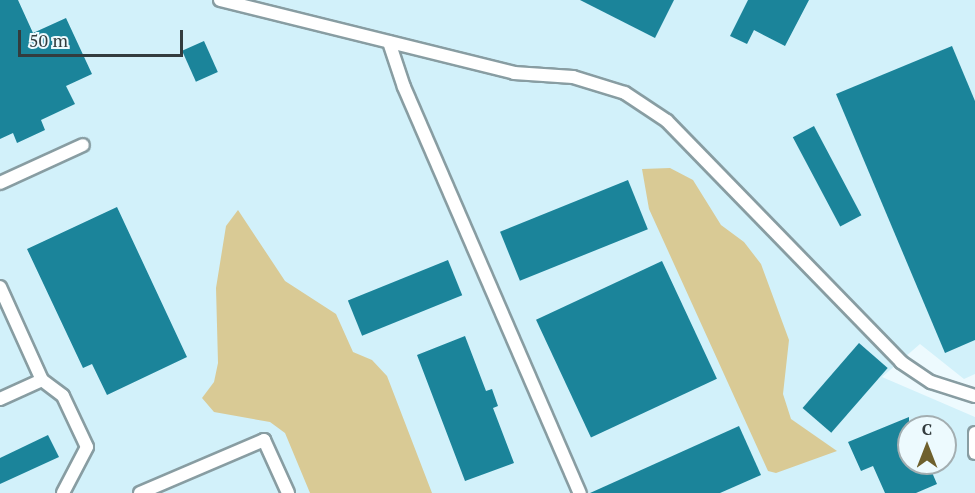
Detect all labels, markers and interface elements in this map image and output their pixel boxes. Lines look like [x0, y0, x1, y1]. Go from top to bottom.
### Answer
scale bar [21, 18, 186, 56]
text: 50 m [29, 28, 68, 52]
north arrow [897, 415, 957, 475]
text: С [922, 418, 932, 440]

